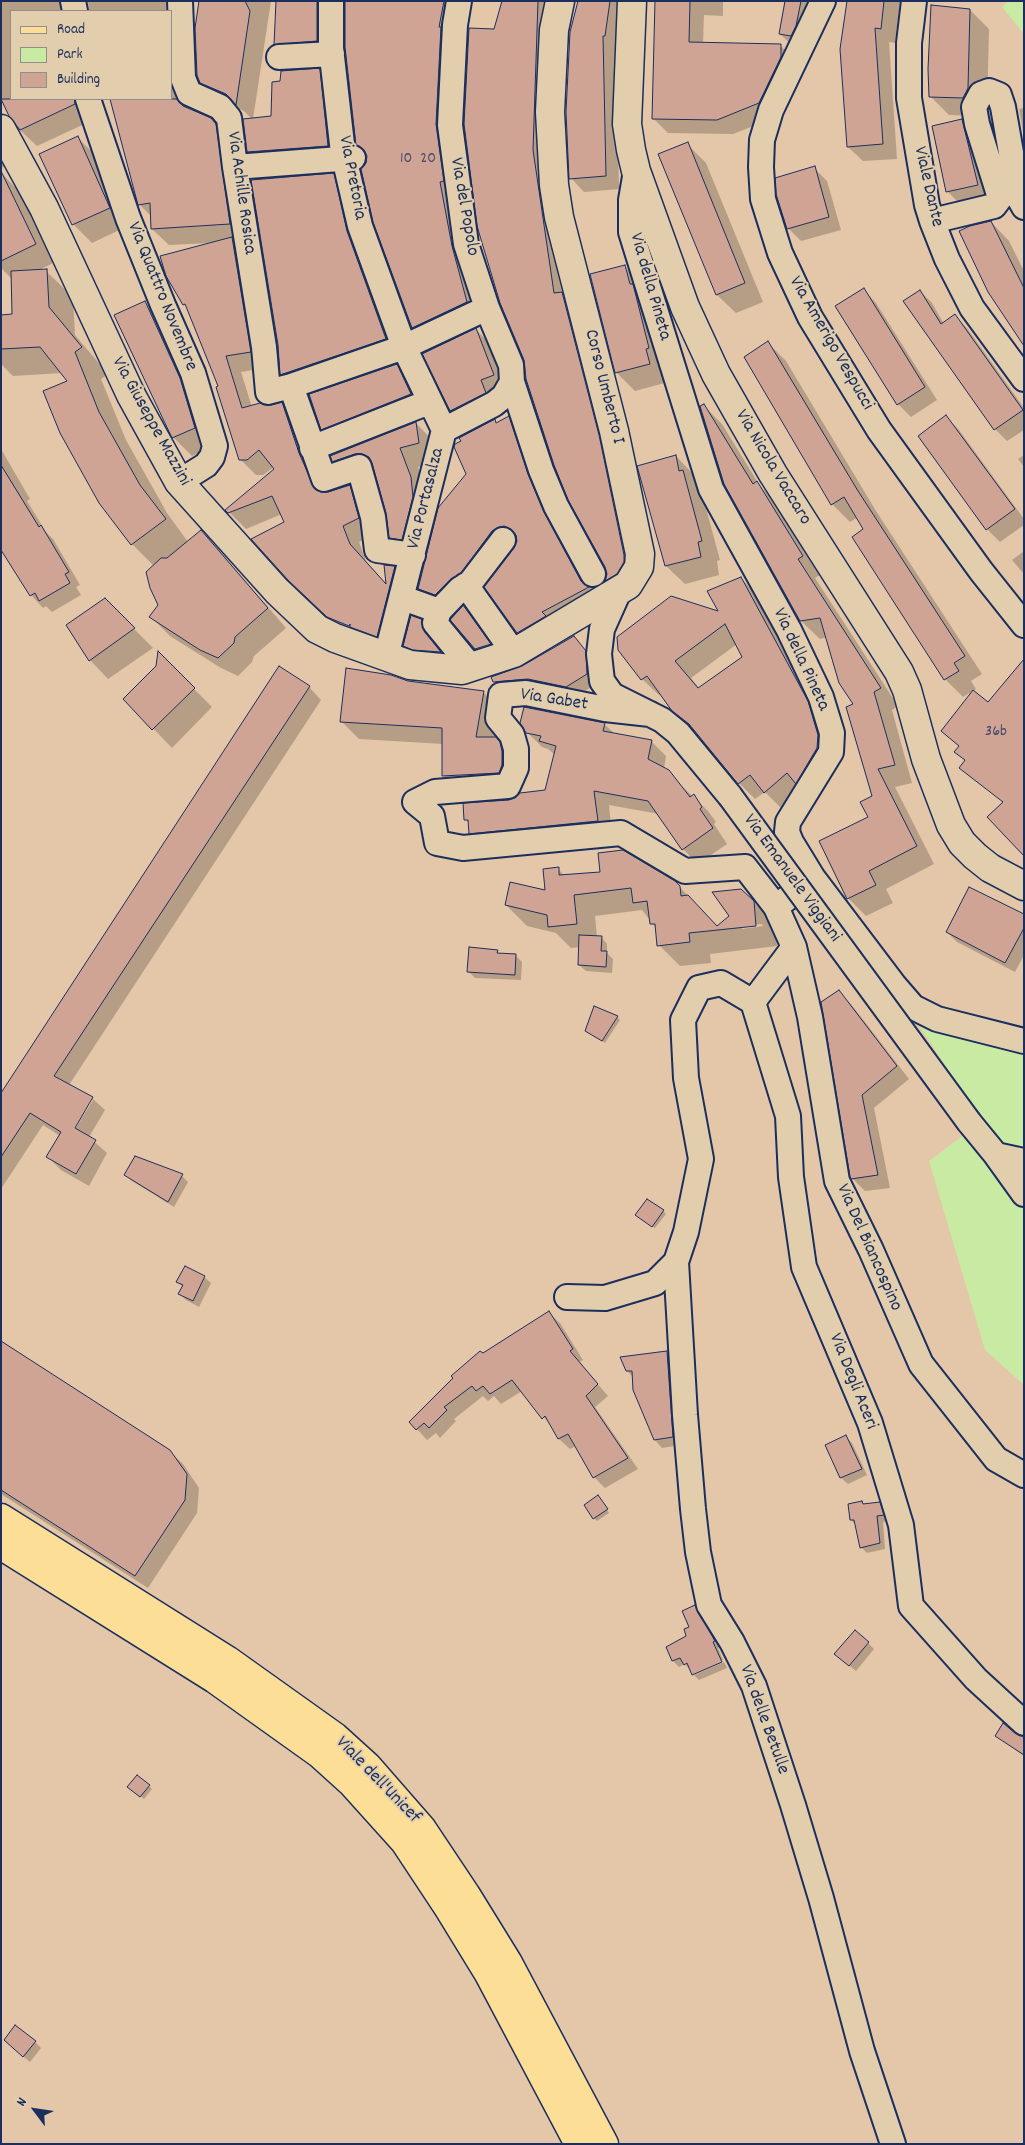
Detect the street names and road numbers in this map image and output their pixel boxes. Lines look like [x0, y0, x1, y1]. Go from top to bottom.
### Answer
street label: Via Achille Rosica [220, 130, 260, 256]
street label: Via Pretoria [332, 134, 370, 222]
street label: Viale Dante [907, 145, 947, 229]
street label: Via del Popolo [443, 156, 483, 258]
street label: Via Quattro Novembre [121, 219, 201, 375]
street label: Via della Pineta [623, 231, 675, 343]
street label: Via Amerigo Vespucci [782, 273, 878, 415]
street label: Corso Umberto I [578, 327, 628, 447]
street label: Via Giuseppe Mazzini [105, 354, 195, 490]
street label: Via Nicola Vaccaro [729, 406, 815, 530]
street label: Via Portasalza [403, 446, 451, 552]
street label: Via della Pineta [766, 605, 834, 715]
street label: Via Gabet [519, 684, 589, 718]
street label: Via Emanuele Viggiani [737, 810, 845, 948]
street label: Via Del Biancospino [830, 1181, 906, 1315]
street label: Via Degli Aceri [822, 1331, 882, 1433]
street label: Via delle Betulle [733, 1662, 793, 1778]
street label: Viale dell'Unicef [330, 1732, 424, 1830]

